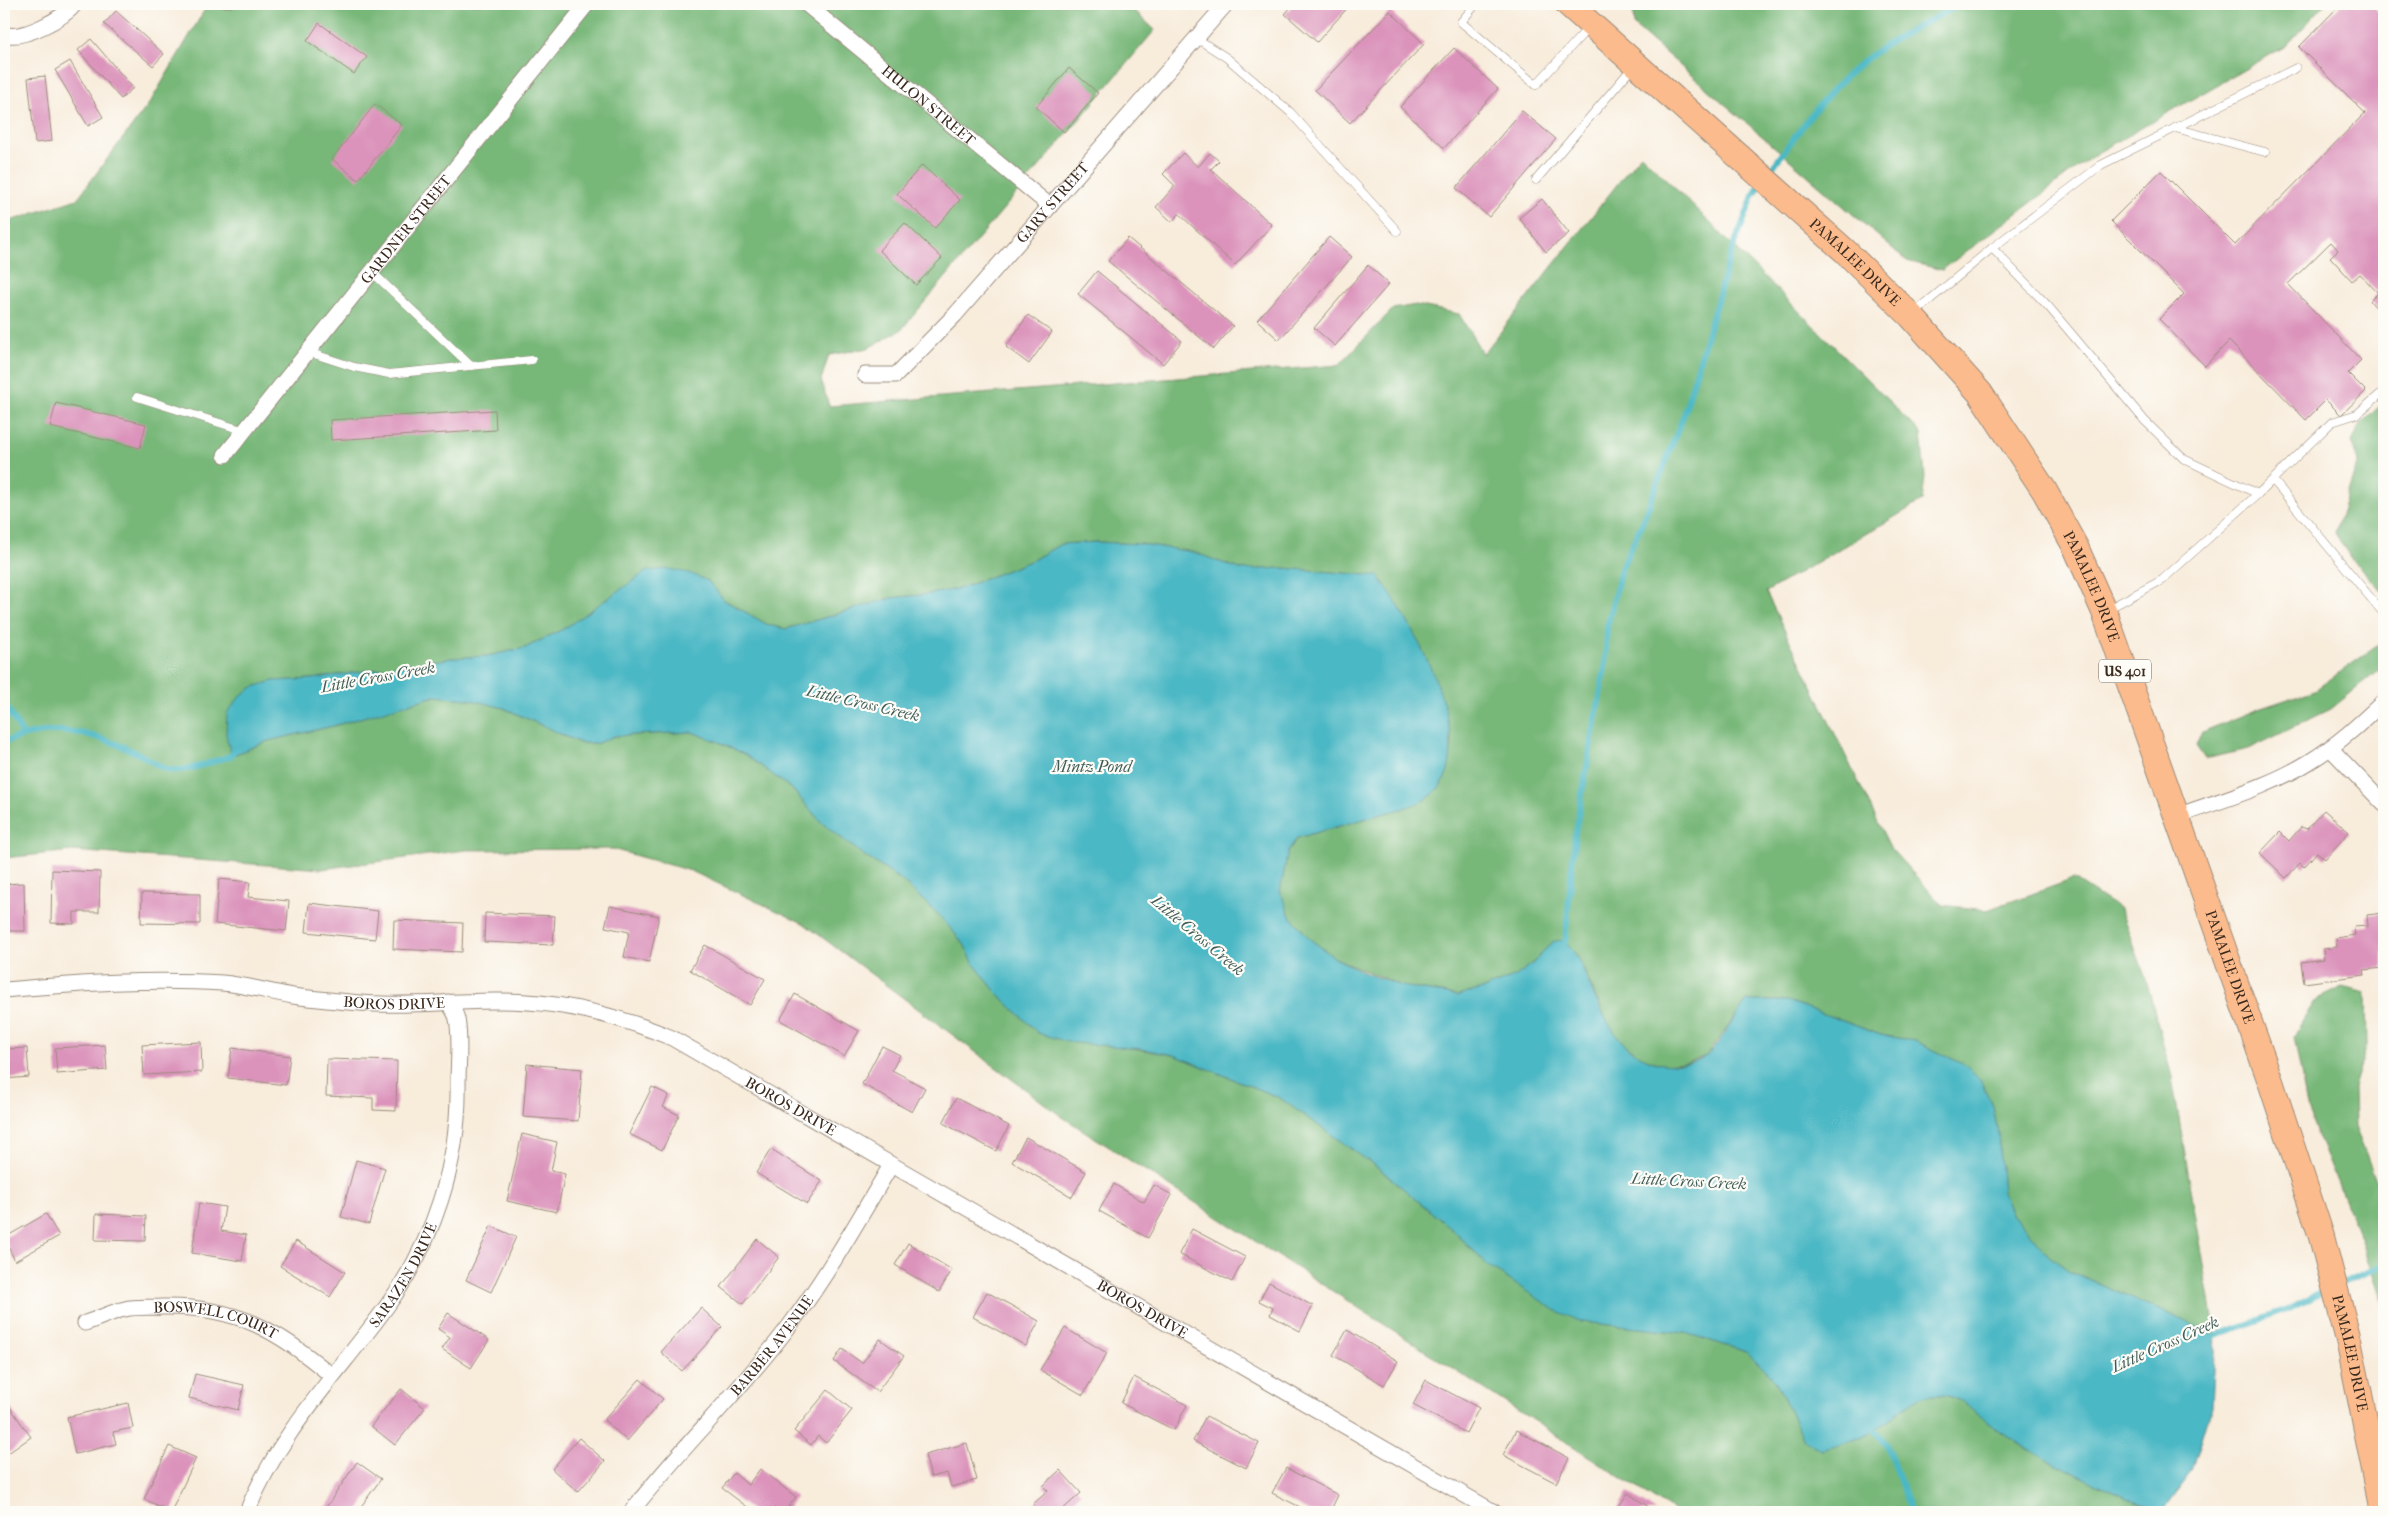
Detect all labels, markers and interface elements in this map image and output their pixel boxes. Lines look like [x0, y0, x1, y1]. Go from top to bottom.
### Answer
street label: HULON STREET [878, 61, 980, 150]
street label: GARY STREET [1013, 158, 1093, 247]
street label: GARDNER STREET [357, 171, 456, 288]
street label: PAMALEE DRIVE [1806, 214, 1904, 310]
street label: PAMALEE DRIVE [2059, 528, 2123, 644]
water label: Little Cross Creek [318, 658, 437, 697]
road number: US 401 [2099, 659, 2151, 682]
water label: Little Cross Creek [804, 681, 921, 725]
water label: Mintz Pond [1052, 757, 1133, 776]
water label: Little Cross Creek [1147, 890, 1248, 979]
street label: PAMALEE DRIVE [2202, 908, 2258, 1026]
street label: BOROS DRIVE [343, 993, 445, 1013]
street label: BOROS DRIVE [742, 1073, 839, 1140]
water label: Little Cross Creek [1630, 1168, 1747, 1194]
street label: SARAZEN DRIVE [365, 1220, 441, 1331]
street label: BOROS DRIVE [1094, 1276, 1191, 1342]
street label: BARBER AVENUE [727, 1292, 817, 1400]
street label: PAMALEE DRIVE [2328, 1293, 2372, 1413]
street label: BOSWELL COURT [153, 1298, 282, 1343]
water label: Little Cross Creek [2107, 1312, 2222, 1377]

